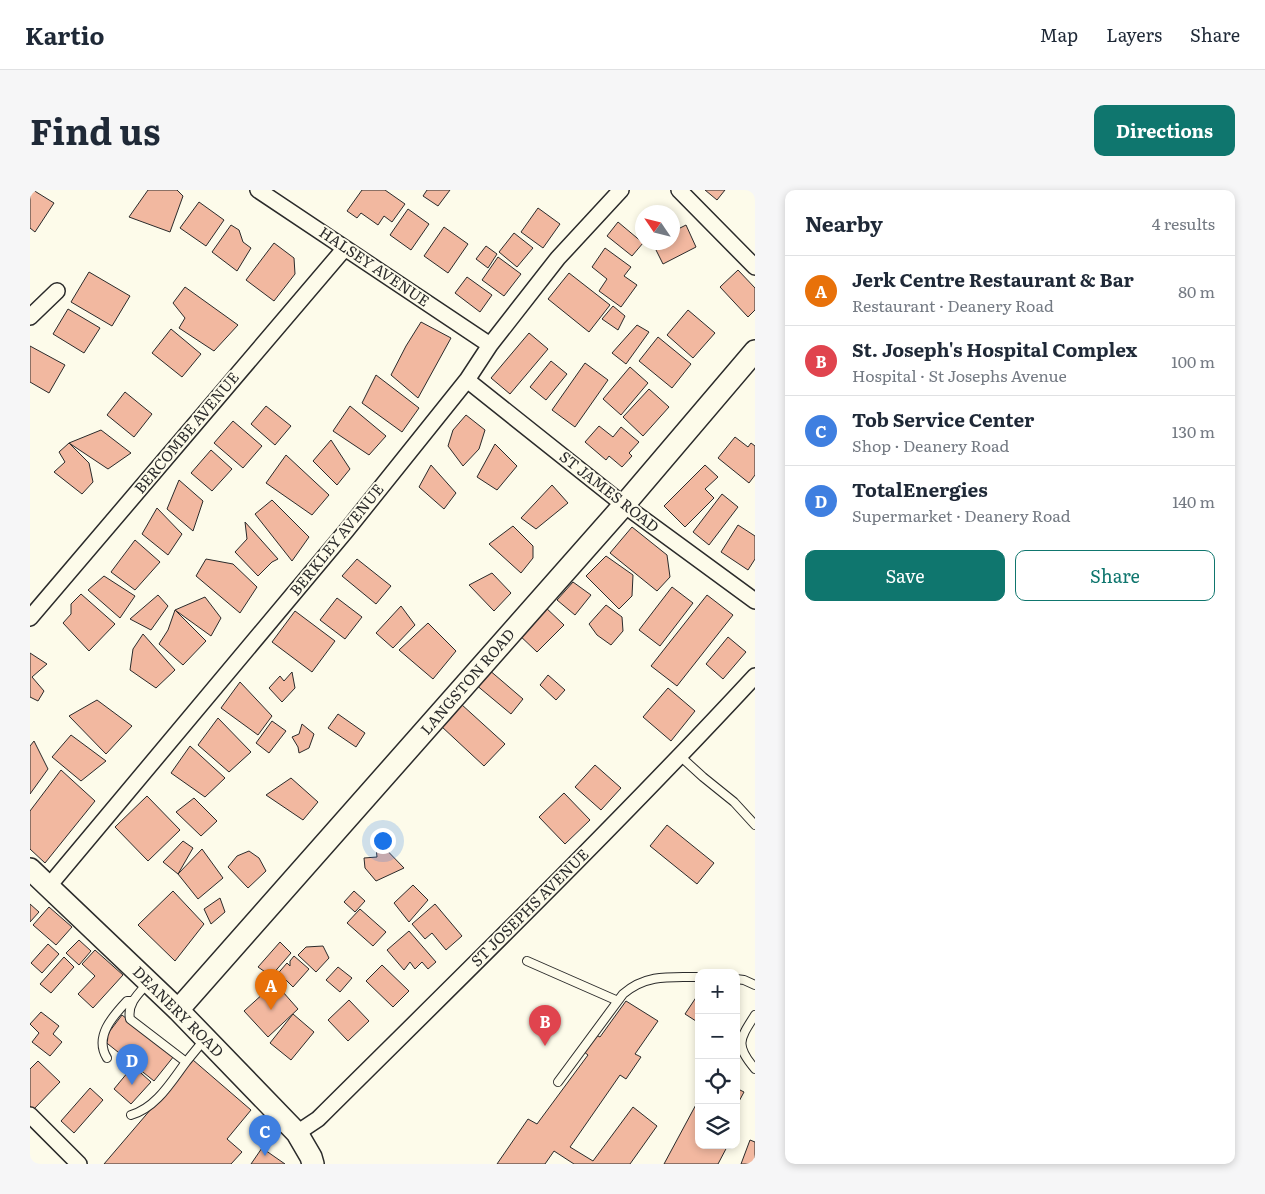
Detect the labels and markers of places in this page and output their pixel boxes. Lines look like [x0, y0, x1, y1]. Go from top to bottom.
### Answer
pin: A [255, 969, 287, 1010]
pin: B [529, 1005, 561, 1046]
pin: D [116, 1044, 148, 1085]
pin: C [249, 1115, 281, 1156]

